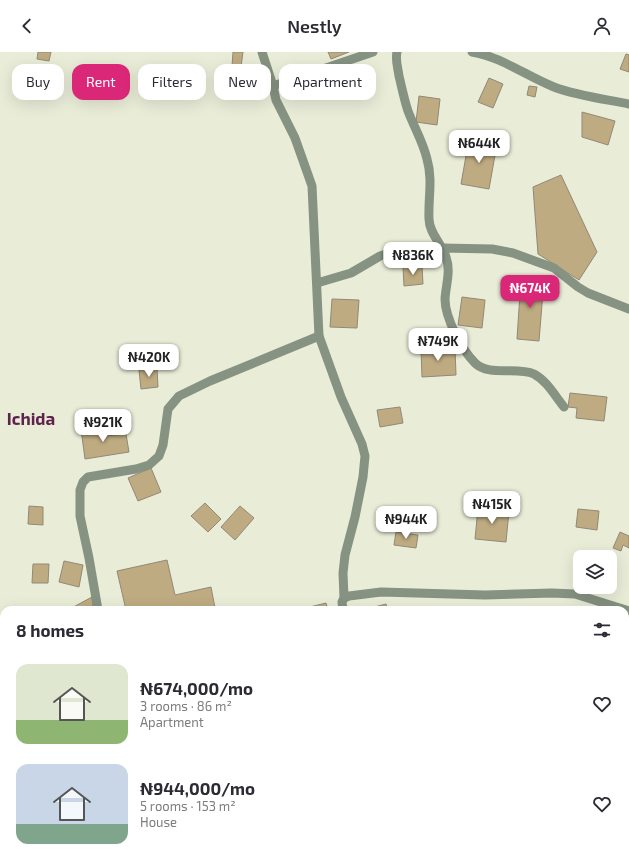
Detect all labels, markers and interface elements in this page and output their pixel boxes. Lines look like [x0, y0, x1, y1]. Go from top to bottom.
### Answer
icon: back [16, 15, 38, 37]
text: Nestly [287, 15, 342, 37]
icon: person [591, 15, 613, 37]
chip: Buy [12, 64, 64, 100]
chip: Rent [72, 64, 130, 100]
chip: Filters [138, 64, 206, 100]
chip: New [214, 64, 271, 100]
chip: Apartment [279, 64, 376, 100]
pin: ₦644K [451, 130, 507, 164]
text: ₦644K [458, 135, 500, 151]
pin: ₦836K [385, 242, 441, 276]
text: ₦836K [392, 247, 434, 263]
pin: ₦674K [502, 275, 558, 309]
text: ₦674K [509, 280, 551, 296]
pin: ₦749K [410, 328, 466, 362]
text: ₦749K [417, 333, 459, 349]
pin: ₦420K [121, 344, 177, 378]
text: ₦420K [128, 349, 170, 365]
district label: Ichida [7, 408, 55, 428]
pin: ₦921K [75, 409, 131, 443]
text: ₦921K [83, 414, 123, 430]
pin: ₦415K [464, 491, 520, 525]
text: ₦415K [472, 496, 512, 512]
pin: ₦944K [378, 506, 434, 540]
text: ₦944K [385, 511, 427, 527]
map controls [573, 550, 617, 594]
button: layers [573, 550, 617, 594]
icon: filters [591, 619, 613, 641]
text: 8 homes [16, 620, 84, 640]
text: ₦674,000/mo [140, 678, 253, 698]
icon: home [48, 680, 96, 728]
icon: heart [591, 693, 613, 715]
text: 3 rooms · 86 m² [140, 698, 232, 714]
text: Apartment [140, 714, 204, 730]
text: ₦944,000/mo [140, 778, 255, 798]
icon: home [48, 780, 96, 828]
icon: heart [591, 793, 613, 815]
text: 5 rooms · 153 m² [140, 798, 236, 814]
text: House [140, 814, 177, 830]

